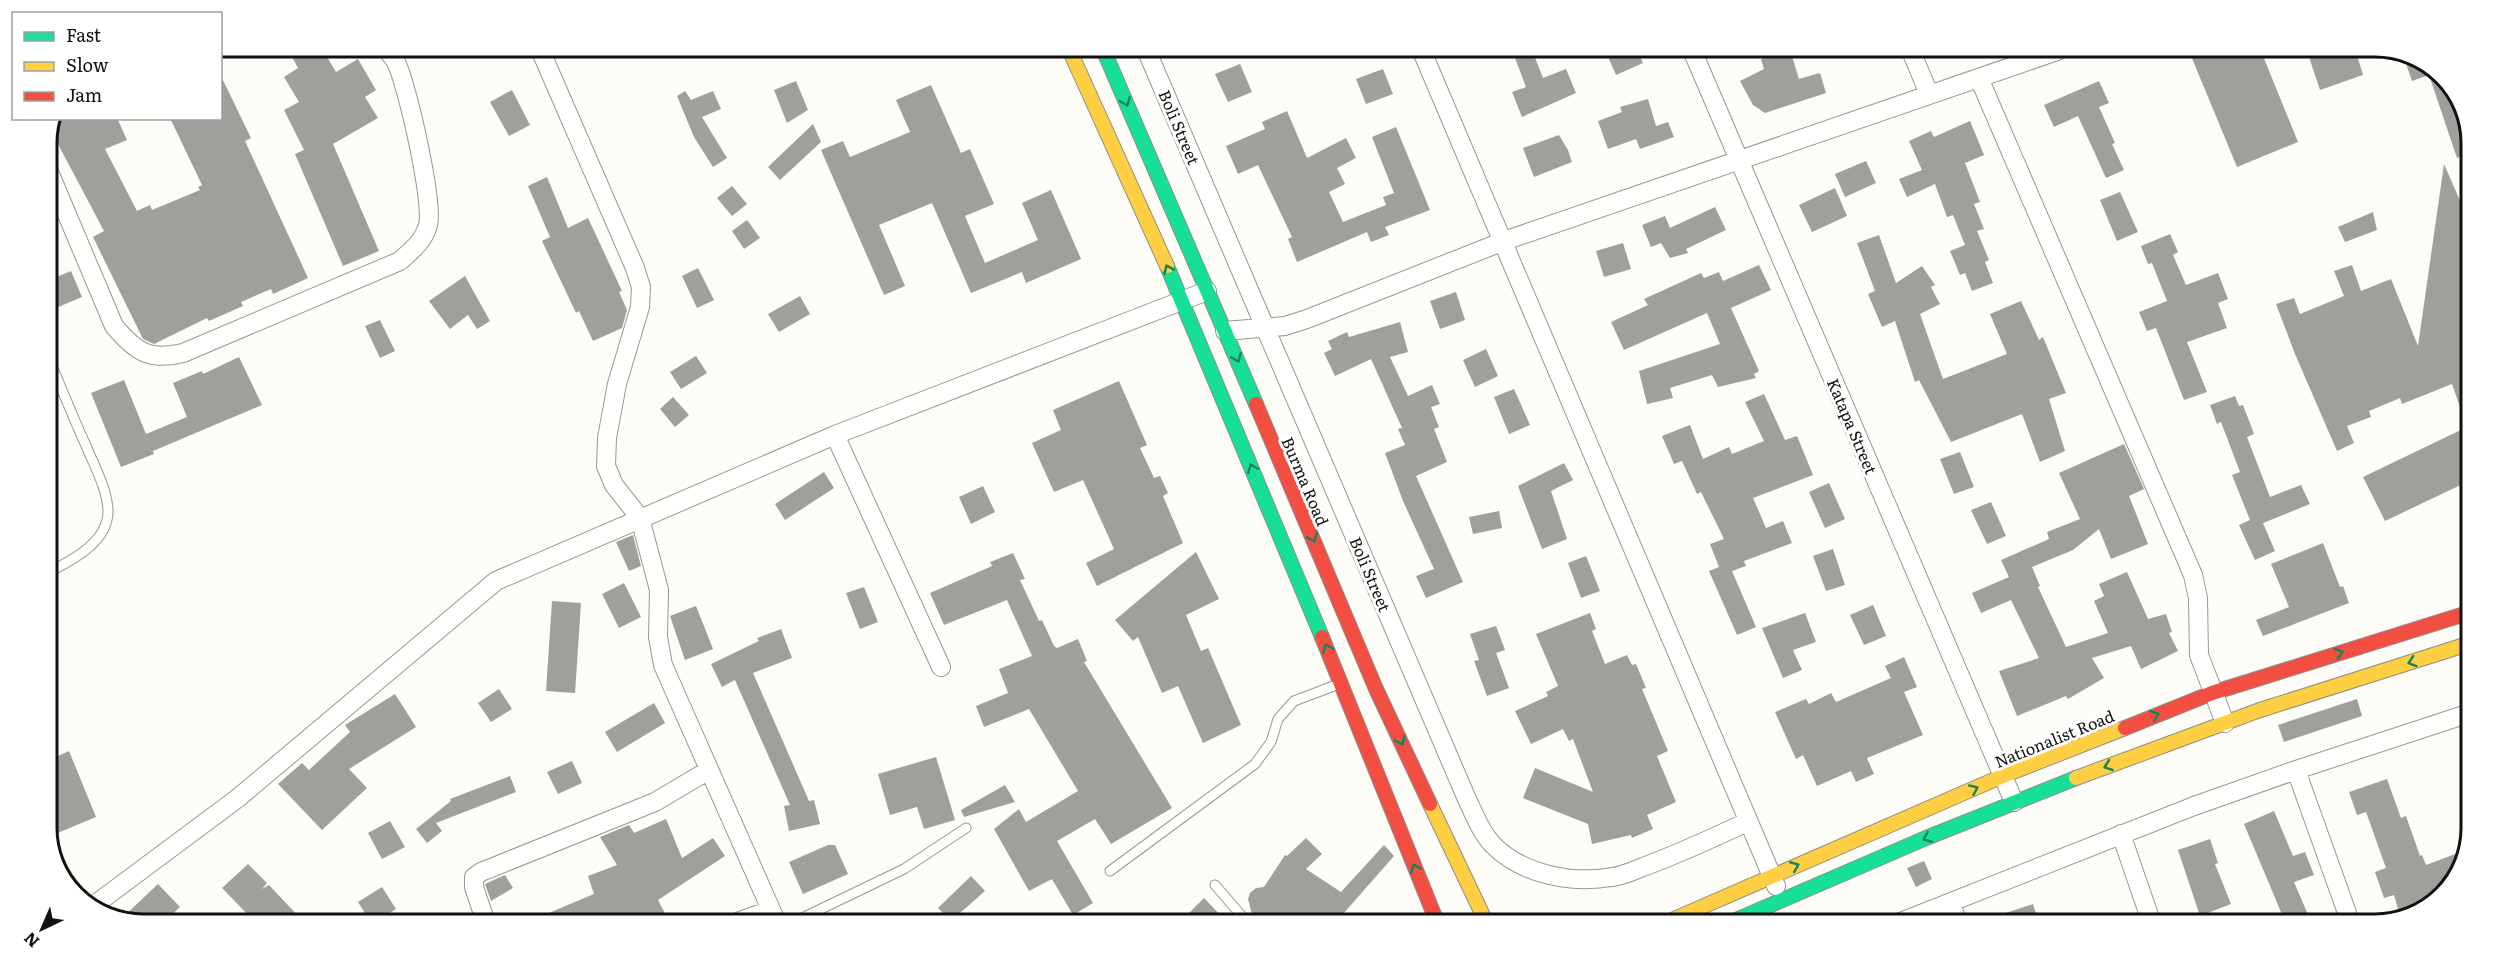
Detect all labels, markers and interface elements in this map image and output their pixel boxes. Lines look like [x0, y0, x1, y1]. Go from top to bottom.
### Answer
legend [12, 12, 222, 120]
text: Fast [66, 21, 102, 48]
text: Slow [66, 51, 109, 78]
text: Jam [66, 81, 102, 108]
street label: Boli Street [1153, 86, 1207, 169]
one-way arrow [1119, 96, 1131, 107]
one-way arrow [1163, 265, 1175, 276]
one-way arrow [1230, 352, 1242, 363]
street label: Katapa Street [1822, 374, 1884, 478]
street label: Burma Road [1277, 433, 1336, 529]
one-way arrow [1247, 463, 1259, 474]
one-way arrow [1305, 532, 1317, 543]
street label: Boli Street [1344, 533, 1398, 616]
one-way arrow [1322, 644, 1334, 655]
one-way arrow [2333, 648, 2344, 660]
one-way arrow [2407, 655, 2418, 667]
street label: Nationalist Road [1991, 703, 2118, 773]
one-way arrow [2149, 710, 2160, 722]
one-way arrow [1393, 735, 1405, 746]
one-way arrow [2104, 759, 2115, 771]
one-way arrow [1968, 784, 1979, 796]
one-way arrow [1923, 831, 1934, 843]
one-way arrow [1789, 861, 1800, 873]
one-way arrow [1410, 863, 1422, 874]
north arrow [12, 899, 72, 959]
text: N [18, 927, 44, 954]

